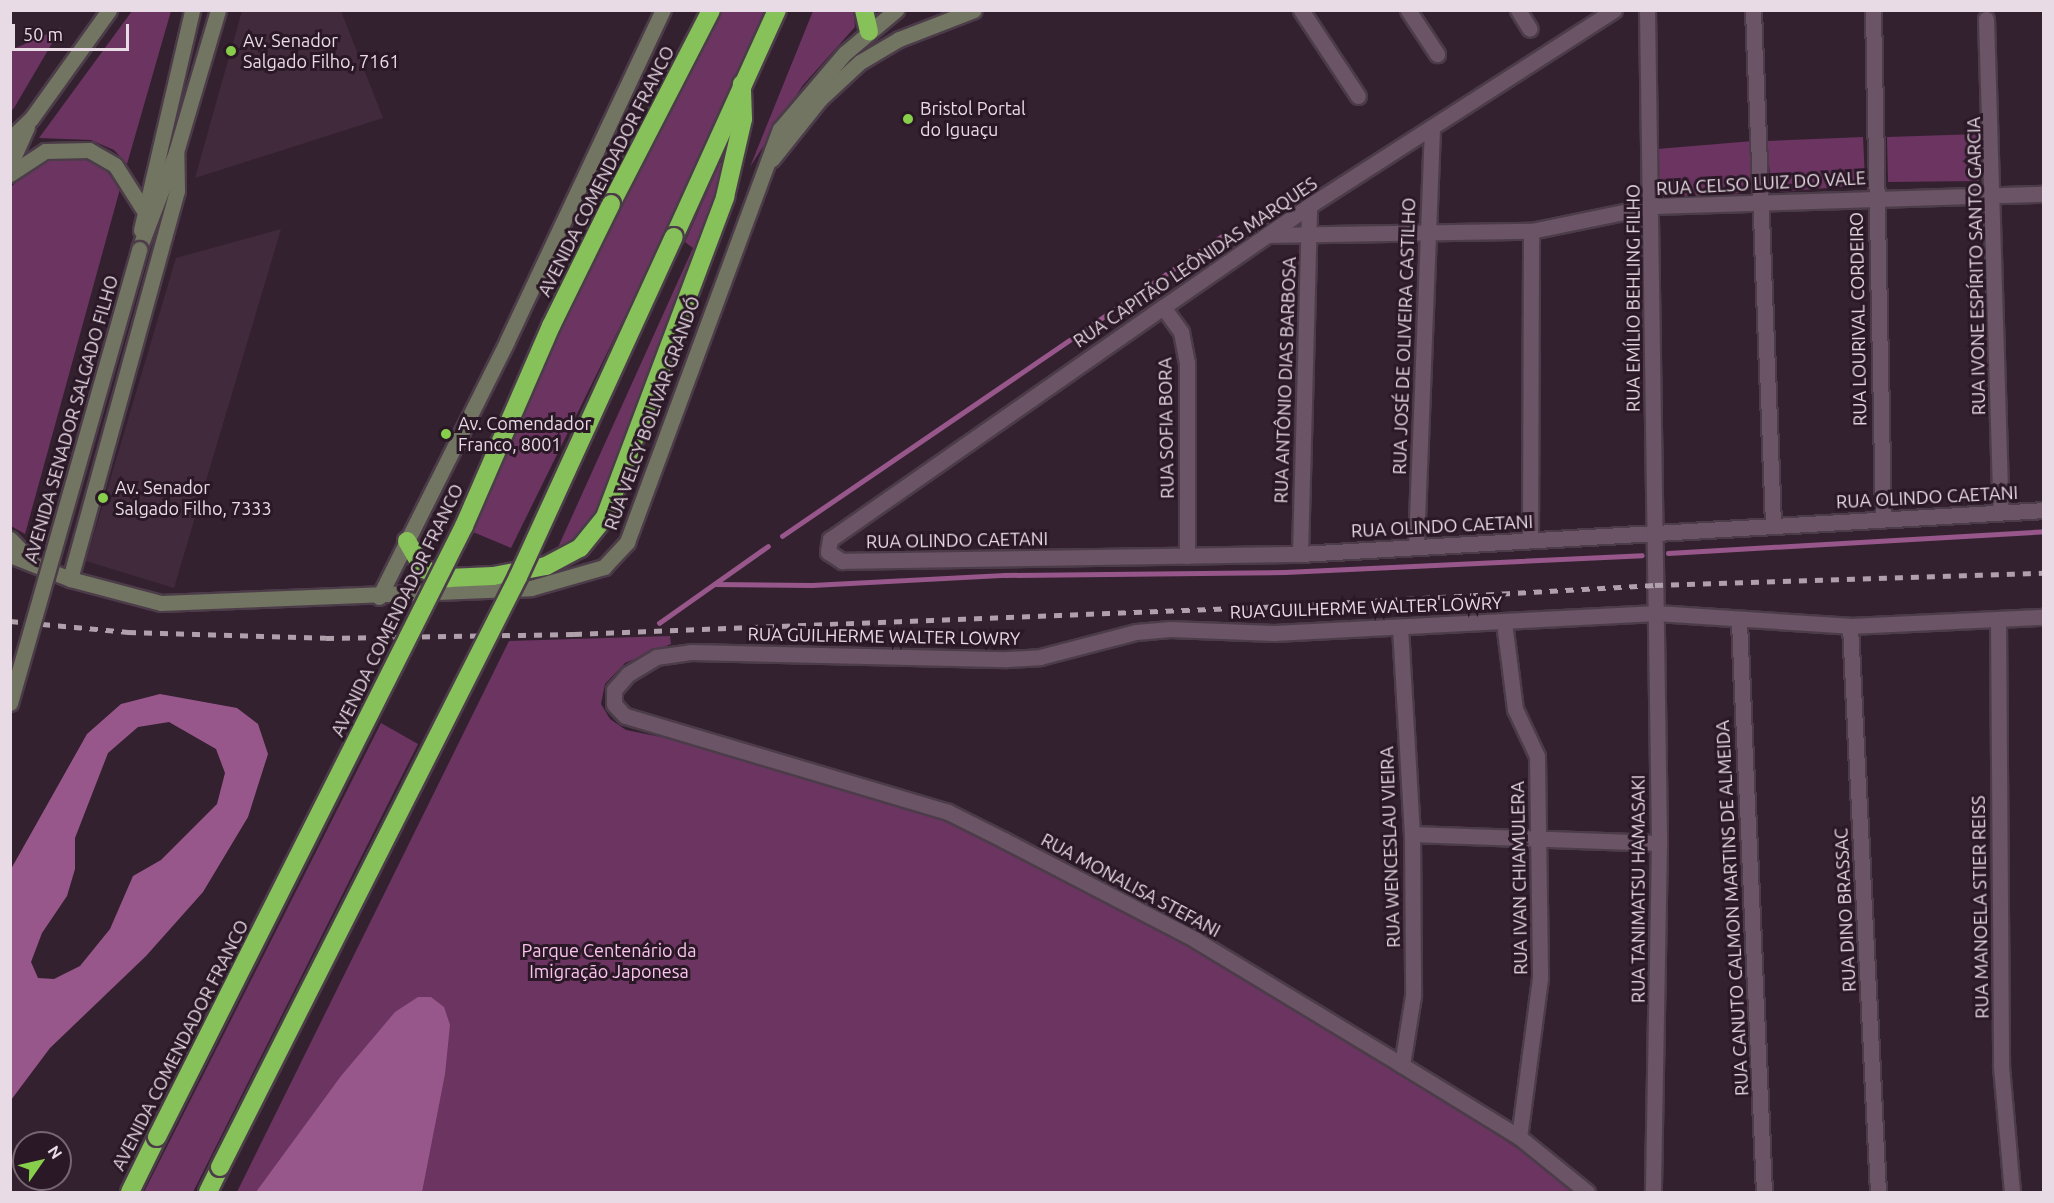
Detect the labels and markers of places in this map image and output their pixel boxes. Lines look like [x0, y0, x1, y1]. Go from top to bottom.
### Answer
place label: Av. Senador Salgado Filho, 7161 [243, 30, 400, 72]
marker: Av. Senador Salgado Filho, 7161 [224, 44, 238, 58]
place label: Bristol Portal do Iguaçu [920, 98, 1026, 140]
marker: Bristol Portal do Iguaçu [901, 112, 915, 126]
place label: Av. Comendador Franco, 8001 [458, 413, 591, 456]
marker: Av. Comendador Franco, 8001 [439, 427, 453, 441]
place label: Av. Senador Salgado Filho, 7333 [115, 477, 272, 520]
marker: Av. Senador Salgado Filho, 7333 [96, 491, 110, 505]

